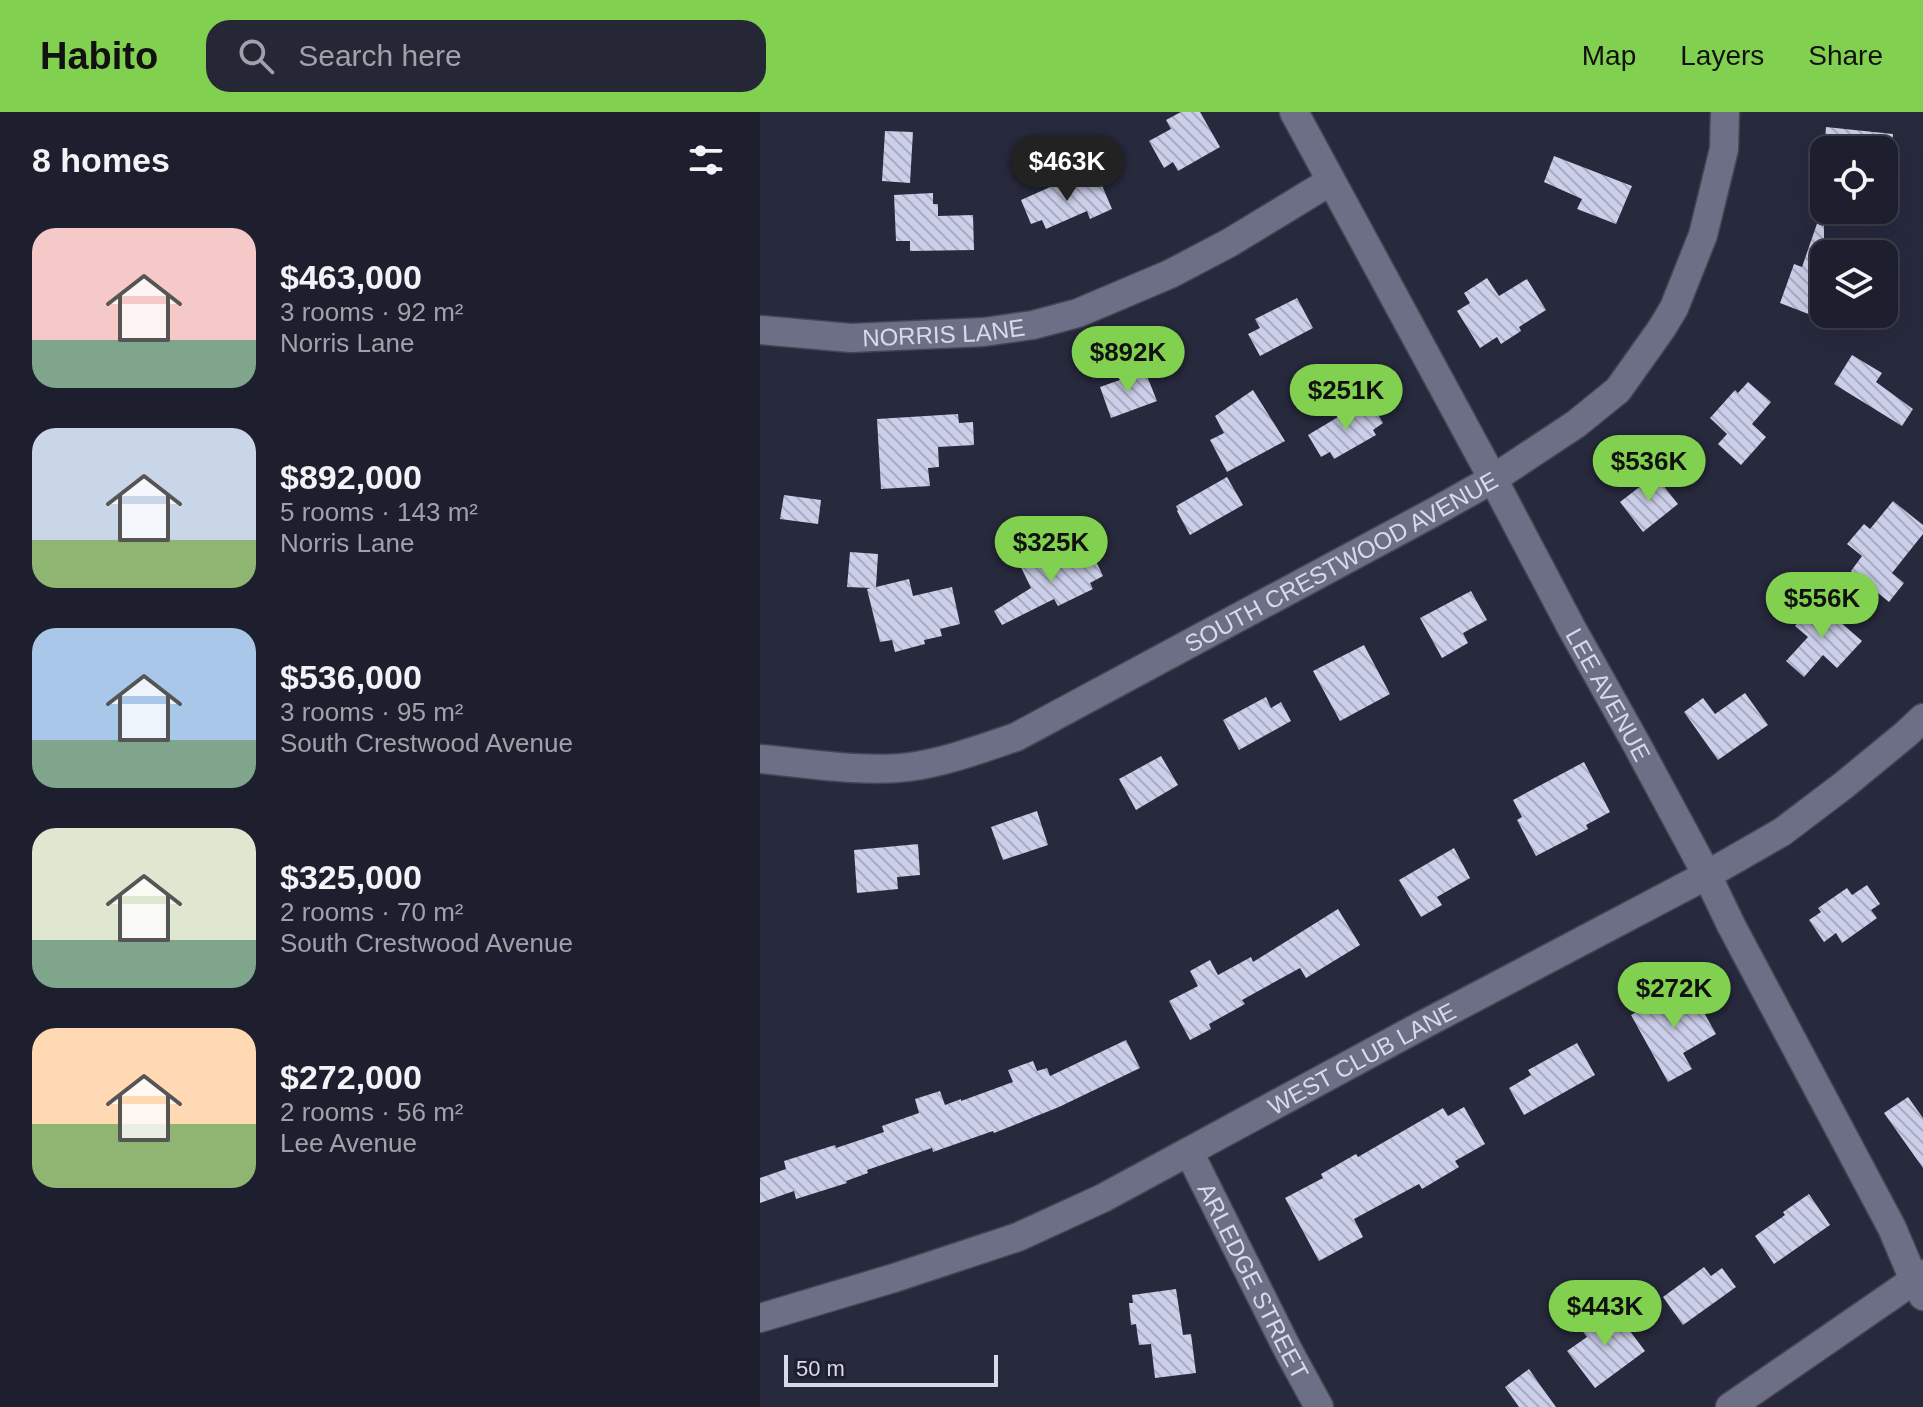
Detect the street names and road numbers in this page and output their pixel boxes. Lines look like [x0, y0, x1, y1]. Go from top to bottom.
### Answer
street label: NORRIS LANE [862, 313, 1026, 351]
street label: SOUTH CRESTWOOD AVENUE [1180, 466, 1502, 657]
street label: LEE AVENUE [1561, 623, 1656, 765]
street label: WEST CLUB LANE [1263, 997, 1460, 1120]
street label: ARLEDGE STREET [1193, 1178, 1315, 1384]

